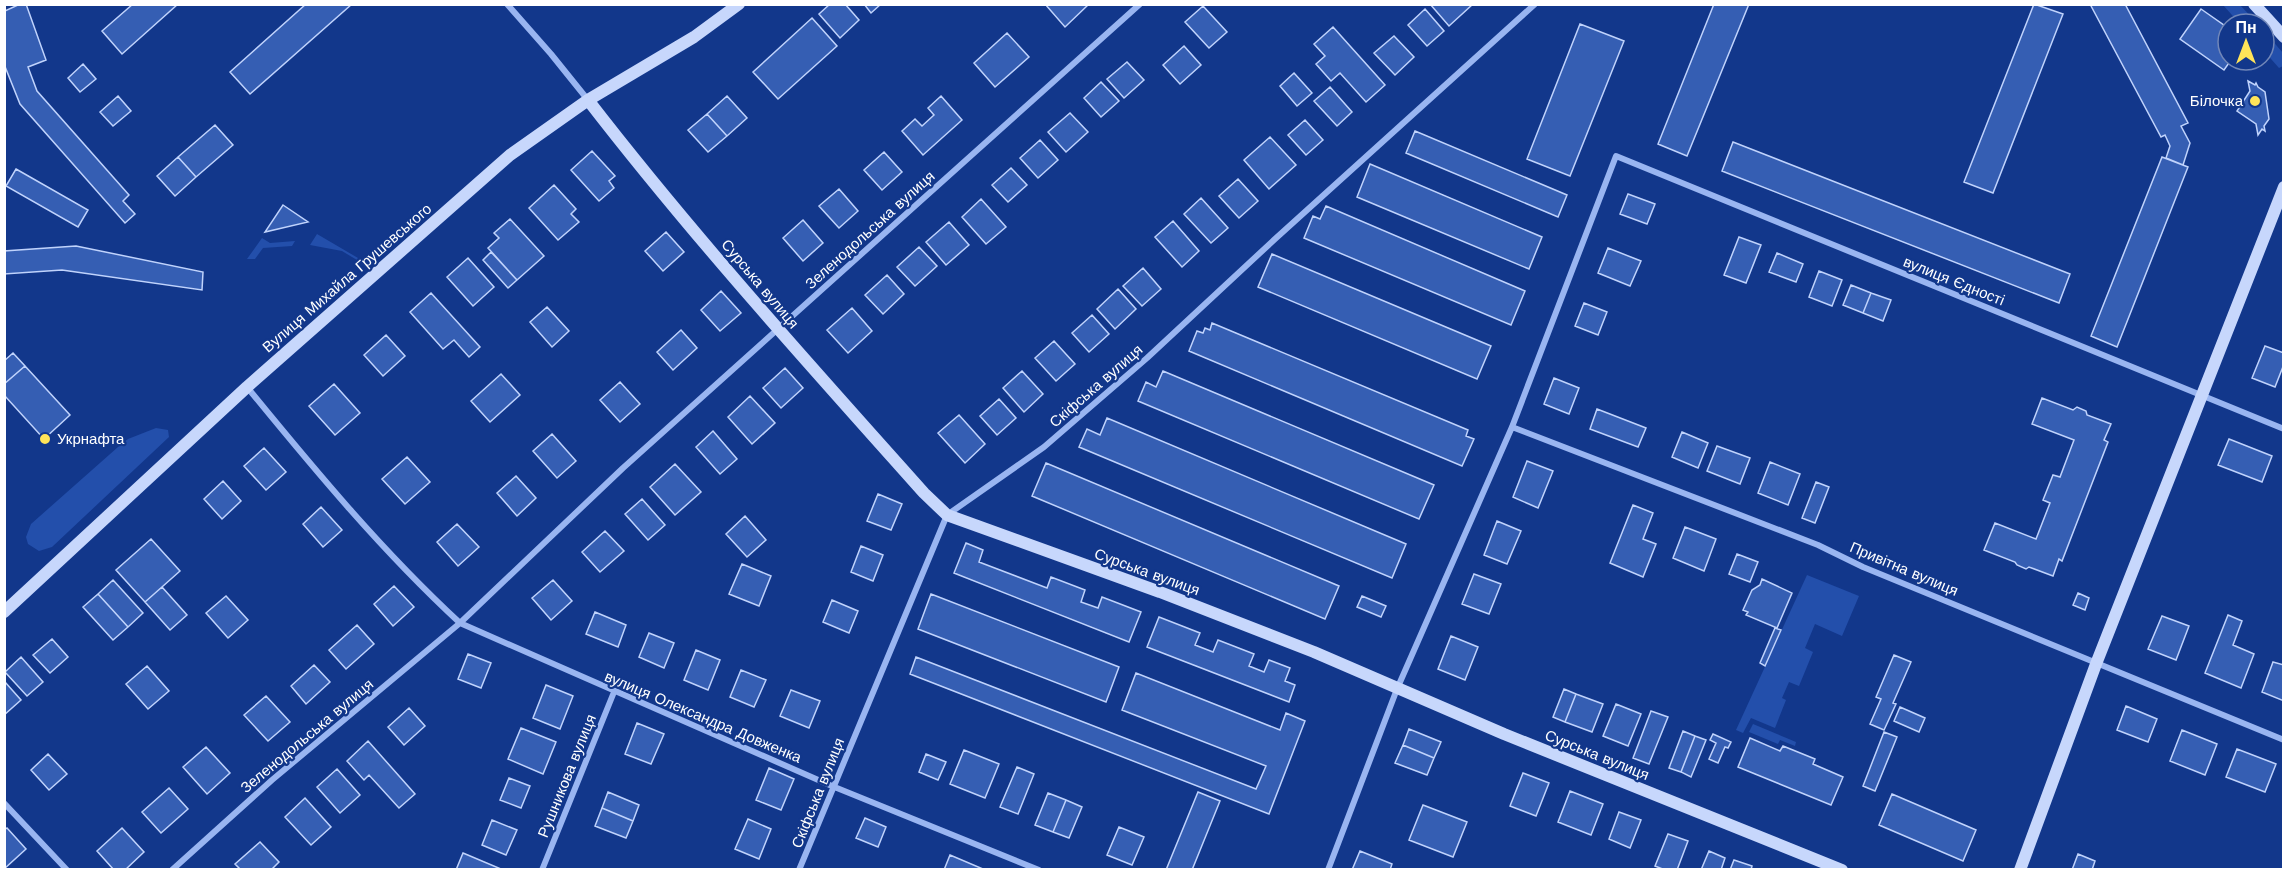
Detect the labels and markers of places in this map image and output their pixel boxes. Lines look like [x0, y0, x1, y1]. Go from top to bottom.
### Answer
place label: Білочка [2190, 92, 2244, 110]
marker: Білочка [2248, 94, 2262, 108]
place label: Укрнафта [57, 430, 125, 448]
marker: Укрнафта [38, 432, 52, 446]

